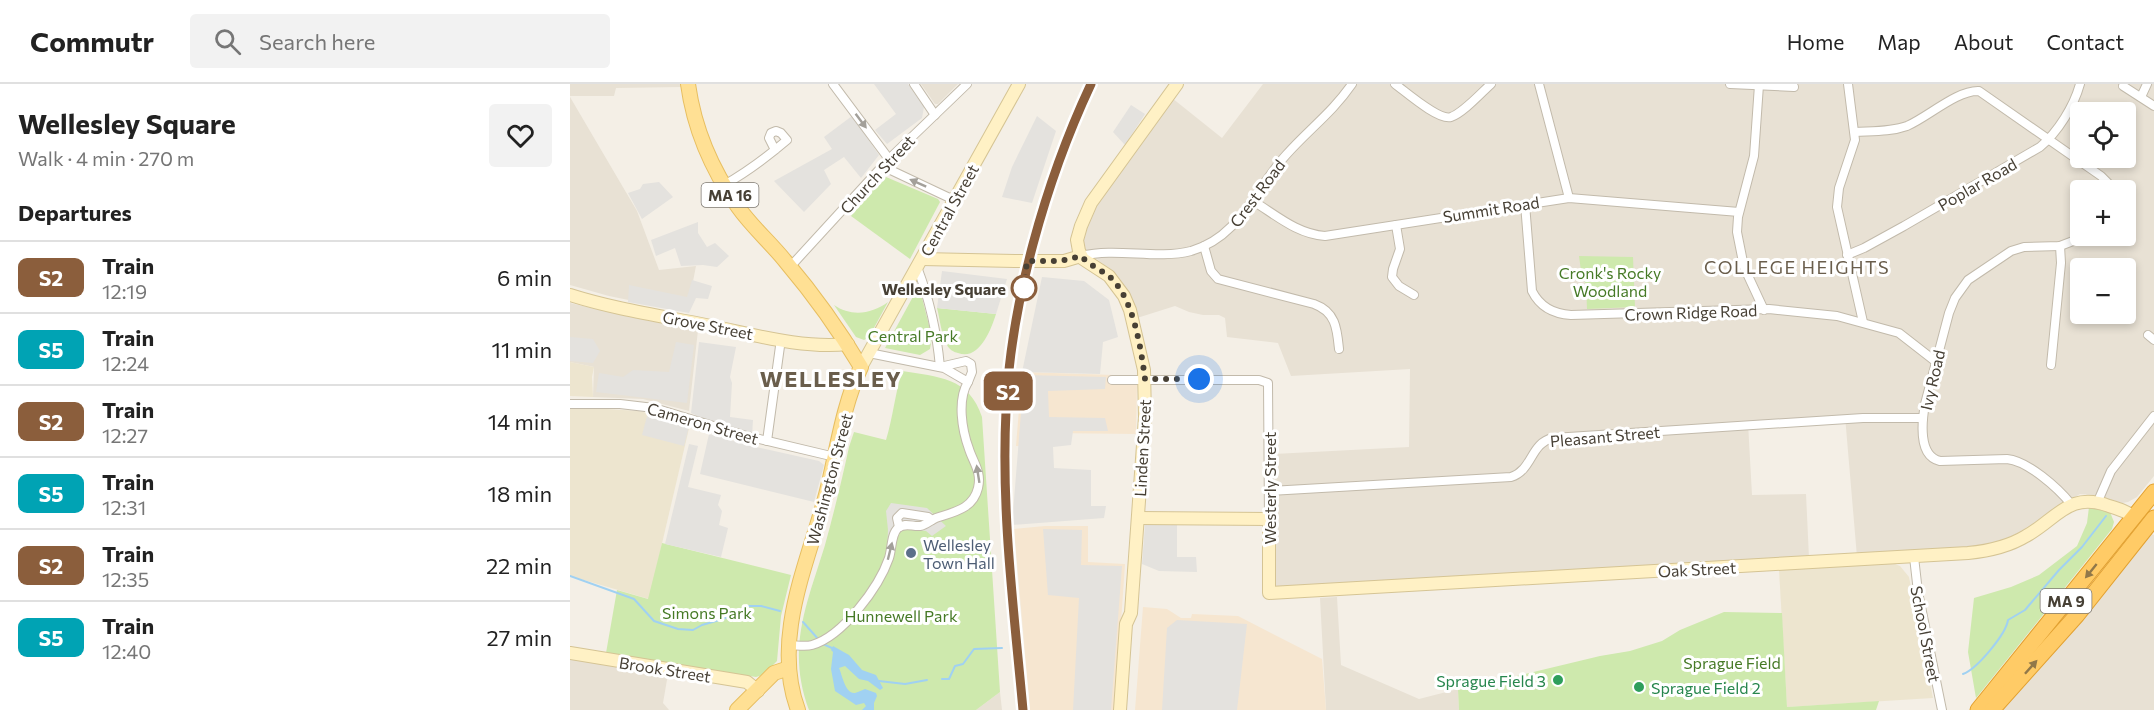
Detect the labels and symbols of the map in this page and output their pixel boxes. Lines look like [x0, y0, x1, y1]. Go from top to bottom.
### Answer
one-way arrow [855, 113, 867, 129]
street label: Church Street [836, 130, 919, 217]
street label: Poplar Road [1934, 154, 2020, 214]
street label: Crest Road [1225, 155, 1289, 231]
street label: Central Street [916, 160, 982, 259]
one-way arrow [909, 178, 926, 187]
road number: MA 16 [702, 183, 758, 207]
street label: Summit Road [1441, 192, 1541, 226]
district label: COLLEGE HEIGHTS [1704, 256, 1890, 278]
park label: Cronk's Rocky Woodland [1559, 263, 1661, 300]
marker: Wellesley Square [1011, 275, 1037, 301]
place label: Wellesley Square [882, 279, 1006, 298]
street label: Crown Ridge Road [1624, 300, 1758, 324]
street label: Grove Street [661, 307, 755, 343]
park label: Central Park [868, 326, 958, 345]
street label: Ivy Road [1916, 348, 1948, 412]
your location [1184, 364, 1214, 394]
district label: WELLESLEY [760, 365, 902, 392]
line badge: S2 [981, 372, 1035, 410]
street label: Cameron Street [645, 398, 761, 448]
street label: Linden Street [1130, 398, 1154, 497]
street label: Washington Street [802, 411, 856, 547]
street label: Pleasant Street [1549, 422, 1661, 450]
street label: Westerly Street [1260, 431, 1279, 544]
one-way arrow [973, 464, 982, 483]
place label: Wellesley Town Hall [923, 535, 995, 572]
one-way arrow [886, 542, 896, 560]
marker: Wellesley Town Hall [904, 546, 918, 560]
street label: Oak Street [1657, 557, 1737, 581]
one-way arrow [2085, 563, 2098, 579]
street label: School Street [1907, 584, 1945, 684]
road number: MA 9 [2040, 589, 2092, 613]
park label: Simons Park [662, 603, 752, 622]
park label: Hunnewell Park [844, 606, 958, 625]
street label: Brook Street [618, 652, 713, 686]
park label: Sprague Field [1683, 653, 1781, 672]
one-way arrow [2024, 659, 2038, 674]
place label: Sprague Field 3 [1436, 671, 1546, 690]
marker: Sprague Field 3 [1551, 673, 1565, 687]
place label: Sprague Field 2 [1651, 678, 1761, 697]
marker: Sprague Field 2 [1632, 680, 1646, 694]

